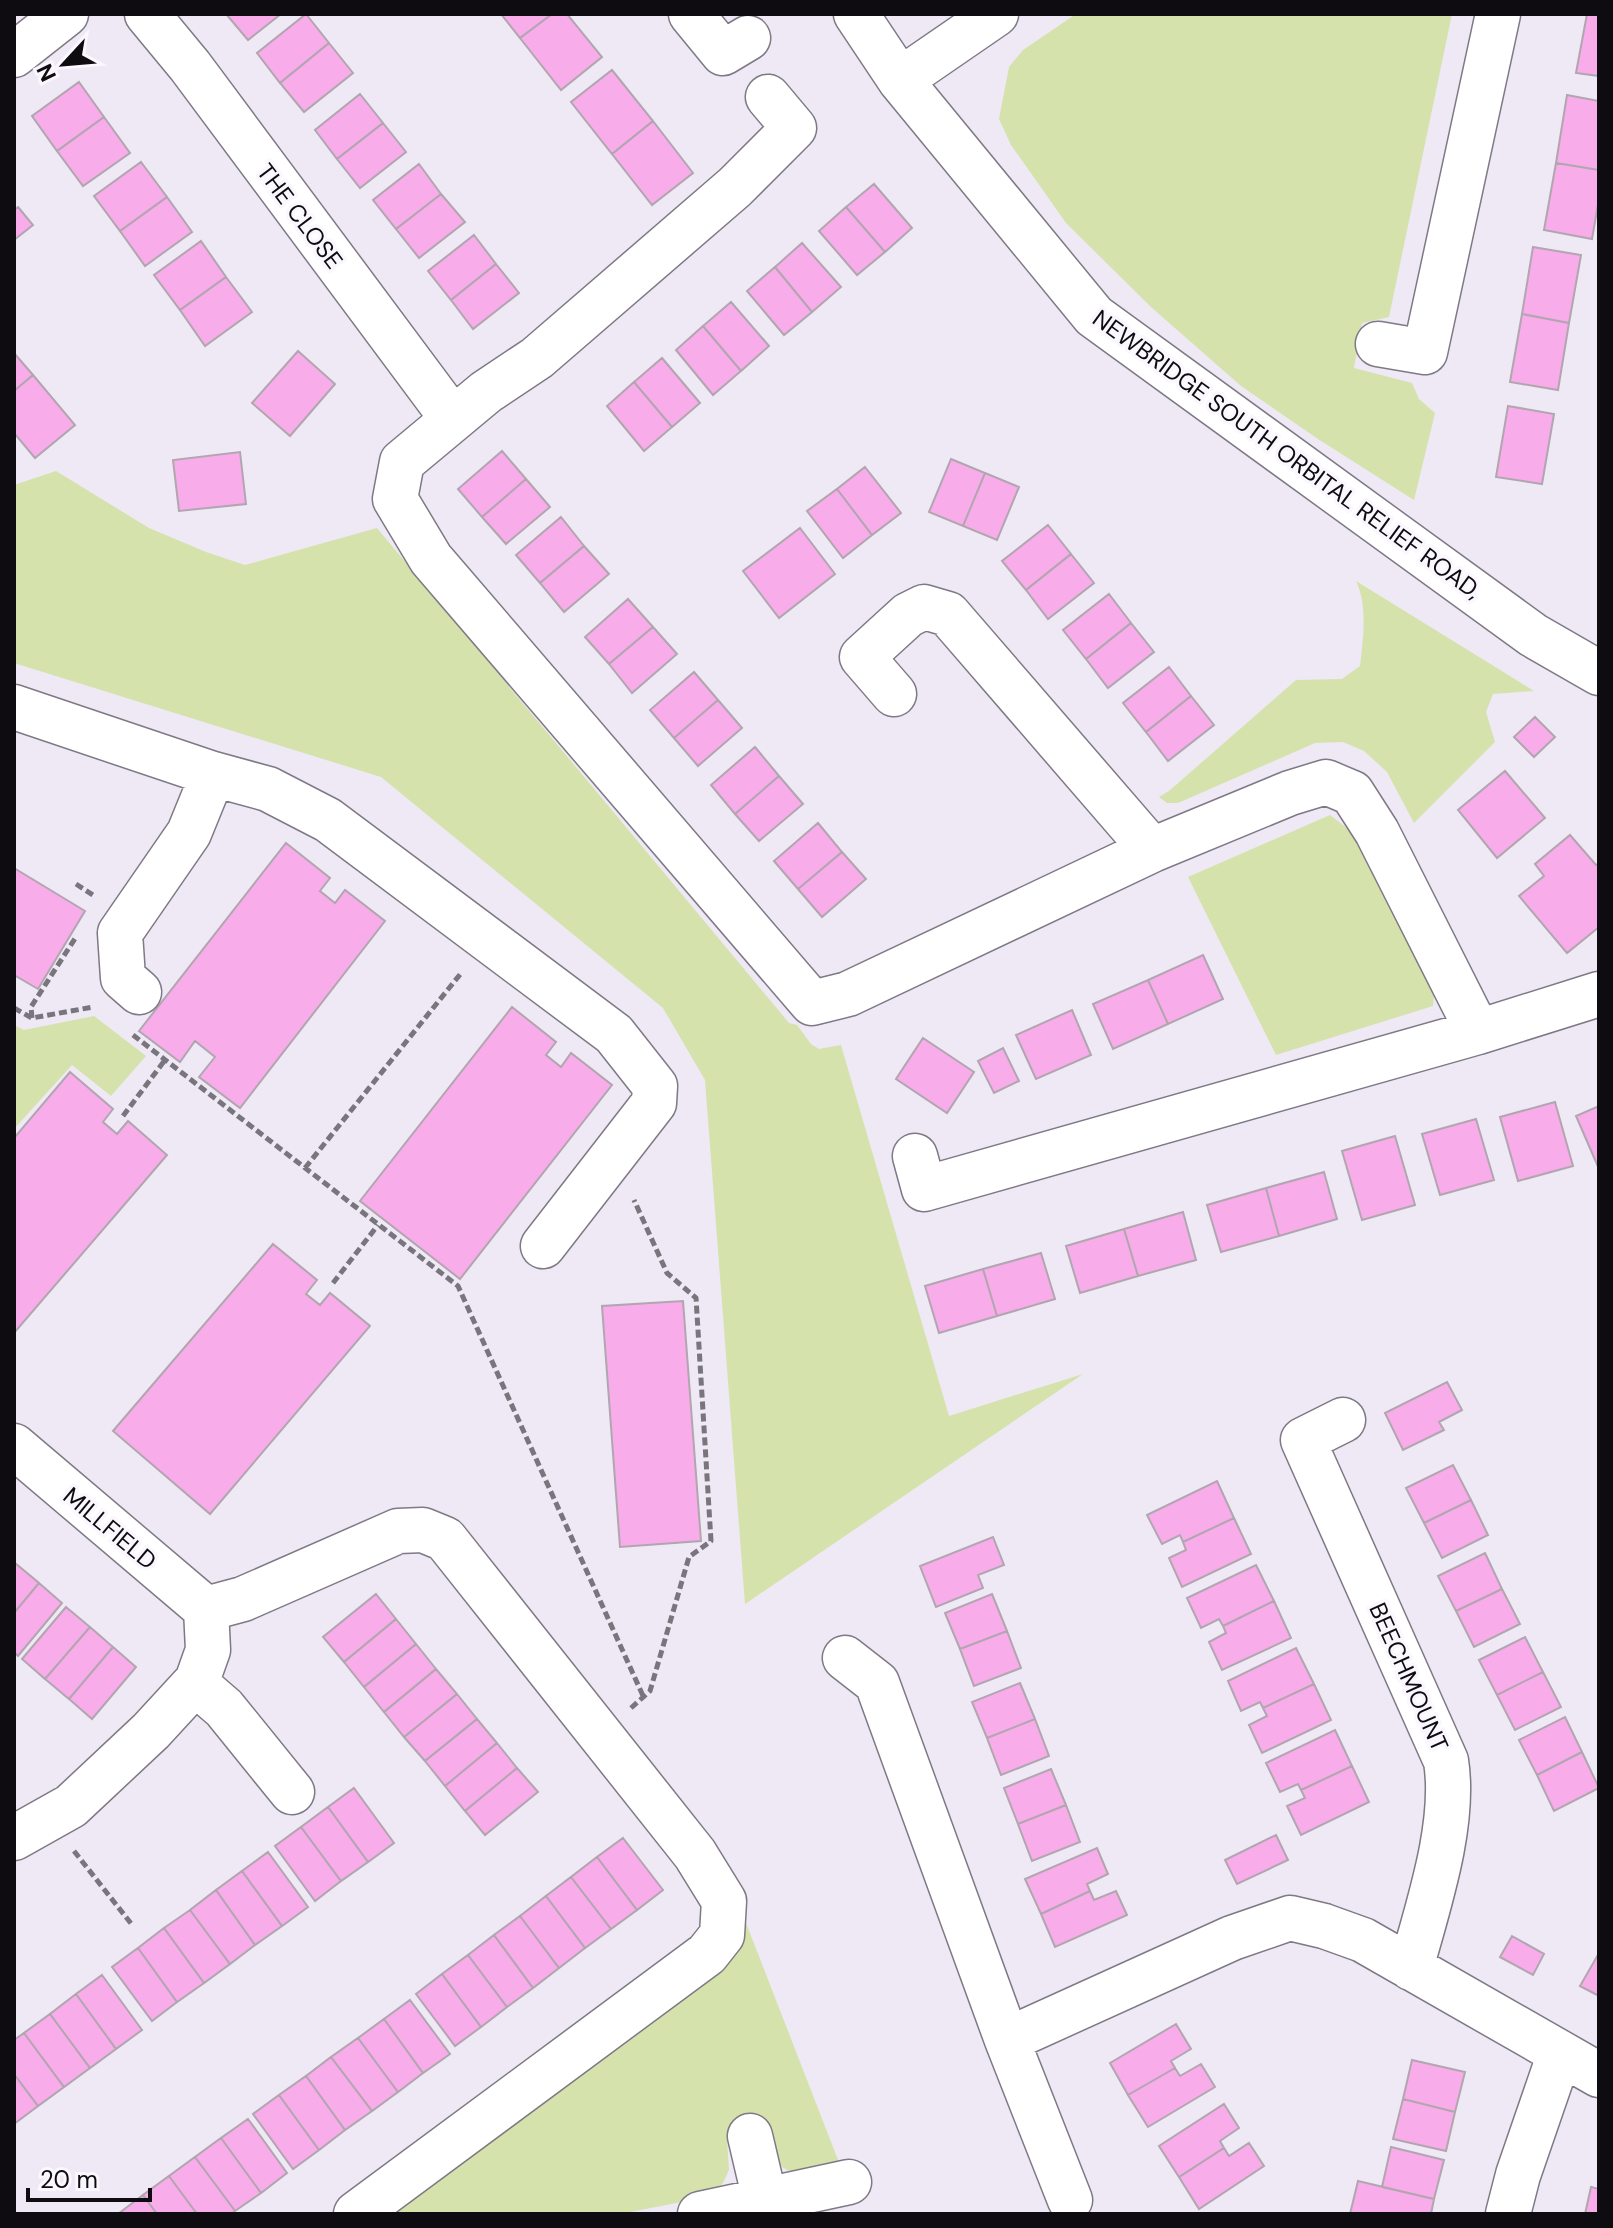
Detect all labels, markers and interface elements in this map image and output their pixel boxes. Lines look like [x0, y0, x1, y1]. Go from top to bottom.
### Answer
north arrow [24, 24, 104, 104]
text: N [30, 59, 63, 86]
street label: THE CLOSE [250, 157, 350, 275]
street label: NEWBRIDGE SOUTH ORBITAL RELIEF ROAD, [1087, 303, 1487, 605]
street label: MILLFIELD [57, 1480, 163, 1576]
street label: BEECHMOUNT [1362, 1598, 1456, 1756]
scale bar [28, 2152, 150, 2202]
text: 20 m [40, 2164, 98, 2195]

